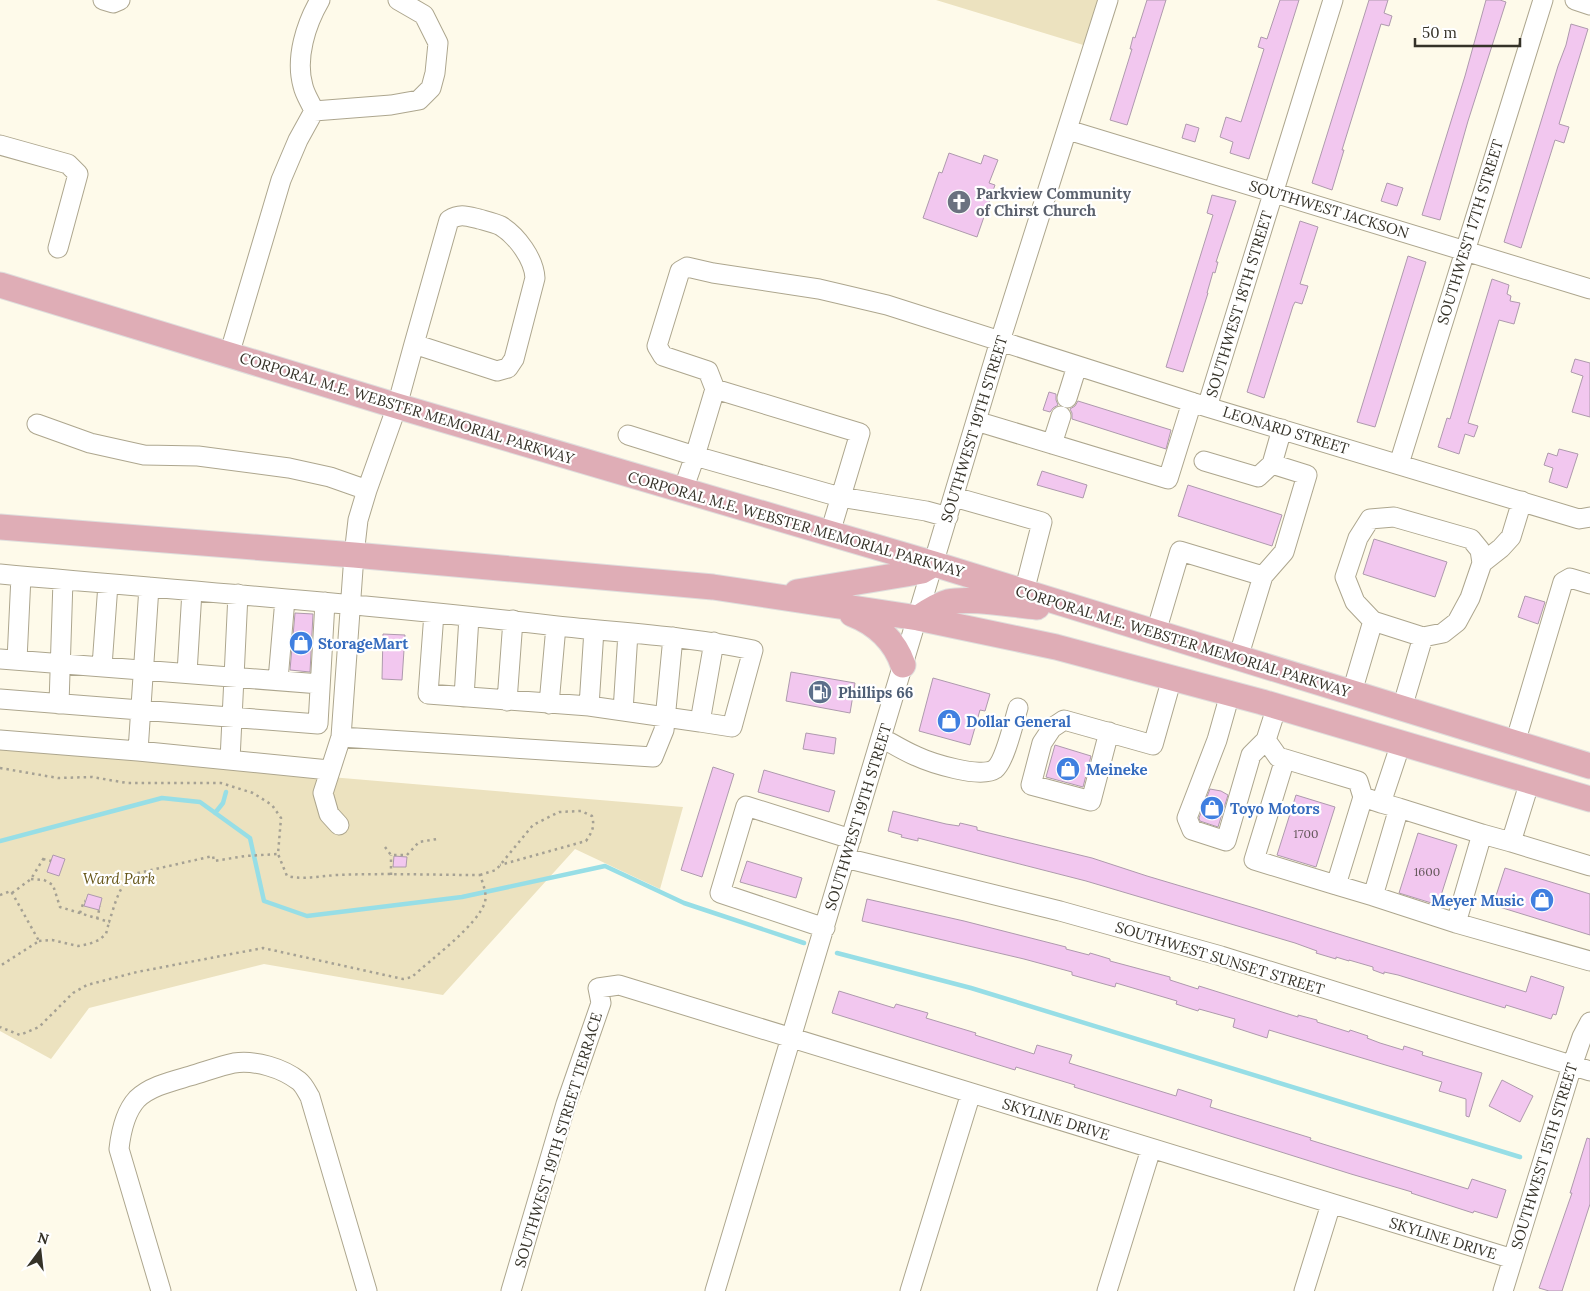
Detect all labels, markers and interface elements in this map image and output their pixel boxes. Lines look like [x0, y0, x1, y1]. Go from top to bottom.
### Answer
scale bar [1415, 15, 1520, 47]
text: 50 m [1422, 23, 1457, 42]
street label: SOUTHWEST 17TH STREET [1433, 137, 1507, 327]
street label: SOUTHWEST JACKSON [1247, 176, 1411, 242]
place label: Parkview Community of Chirst Church [976, 184, 1132, 220]
church icon: Parkview Community of Chirst Church [946, 189, 972, 215]
street label: SOUTHWEST 18TH STREET [1202, 208, 1277, 400]
street label: SOUTHWEST 19TH STREET [936, 333, 1012, 525]
street label: CORPORAL M.E. WEBSTER MEMORIAL PARKWAY [237, 348, 577, 468]
street label: LEONARD STREET [1221, 402, 1352, 458]
street label: CORPORAL M.E. WEBSTER MEMORIAL PARKWAY [626, 467, 967, 581]
street label: CORPORAL M.E. WEBSTER MEMORIAL PARKWAY [1013, 581, 1353, 701]
shop icon: StorageMart [288, 630, 314, 656]
place label: StorageMart [318, 634, 409, 653]
fuel station icon: Phillips 66 [807, 679, 833, 705]
place label: Phillips 66 [838, 683, 913, 702]
shop icon: Dollar General [936, 708, 962, 734]
place label: Dollar General [966, 712, 1071, 731]
street label: SOUTHWEST 19TH STREET [820, 721, 896, 913]
shop icon: Meineke [1055, 756, 1081, 782]
place label: Meineke [1086, 760, 1147, 779]
shop icon: Toyo Motors [1199, 795, 1225, 821]
place label: Toyo Motors [1230, 799, 1320, 818]
house number: 1700 [1294, 826, 1318, 841]
house number: 1600 [1414, 864, 1440, 879]
park label: Ward Park [83, 869, 155, 888]
shop icon: Meyer Music [1529, 887, 1555, 913]
place label: Meyer Music [1431, 891, 1524, 910]
street label: SOUTHWEST SUNSET STREET [1113, 917, 1327, 999]
street label: SOUTHWEST 19TH STREET TERRACE [510, 1010, 606, 1270]
street label: SOUTHWEST 15TH STREET [1507, 1060, 1582, 1251]
street label: SKYLINE DRIVE [1000, 1094, 1112, 1144]
street label: SKYLINE DRIVE [1387, 1213, 1499, 1263]
north arrow [15, 1226, 65, 1276]
text: N [36, 1228, 51, 1249]

